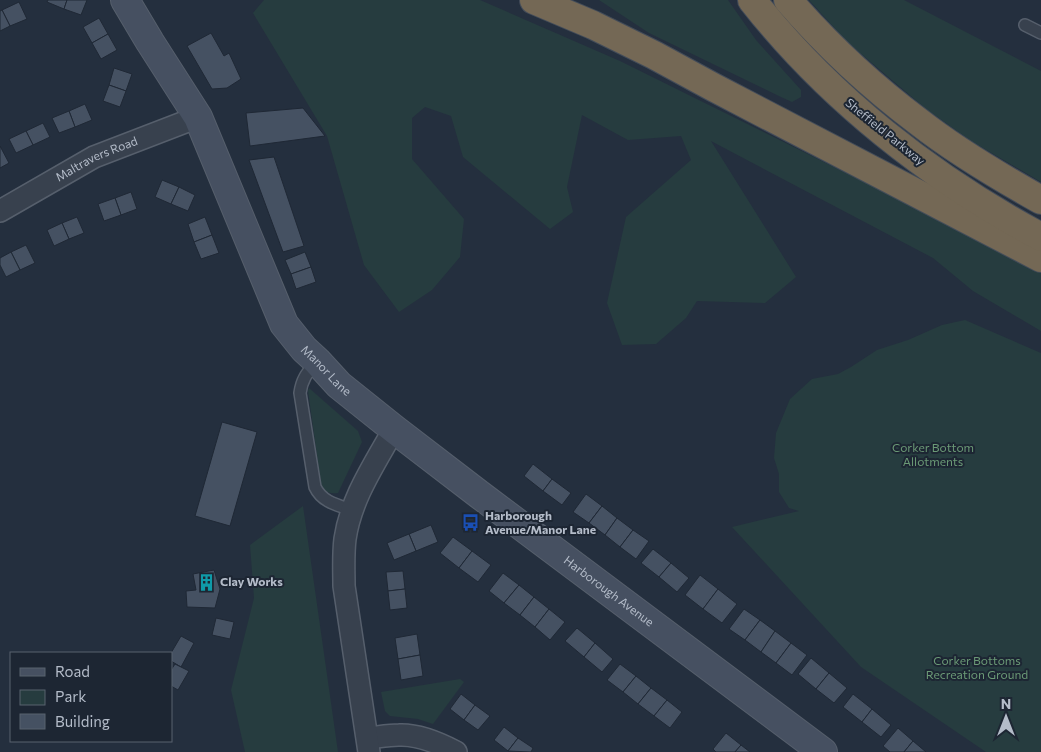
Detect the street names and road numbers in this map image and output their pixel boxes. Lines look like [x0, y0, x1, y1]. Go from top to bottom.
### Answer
street label: Sheffield Parkway [843, 95, 928, 167]
street label: Maltravers Road [53, 133, 139, 184]
street label: Manor Lane [299, 342, 354, 398]
street label: Harborough Avenue [562, 552, 657, 629]

